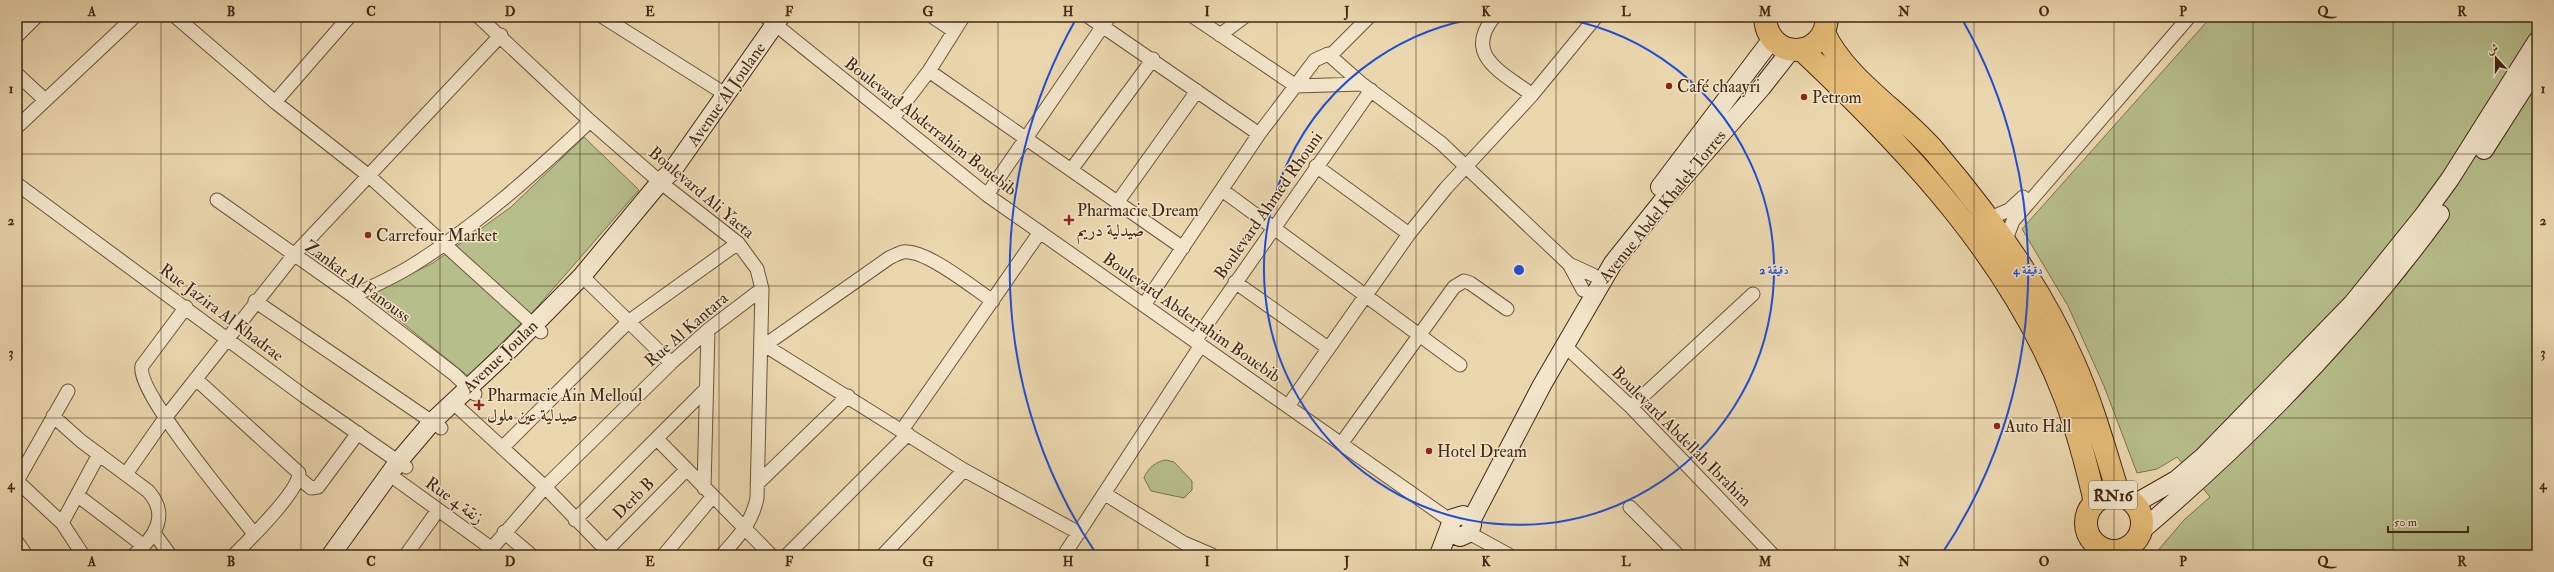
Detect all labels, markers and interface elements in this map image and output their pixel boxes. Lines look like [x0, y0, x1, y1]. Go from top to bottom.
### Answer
text: A [87, 4, 97, 20]
text: B [227, 4, 235, 20]
text: C [366, 4, 376, 20]
text: D [505, 4, 516, 20]
text: E [645, 4, 655, 20]
text: F [785, 4, 794, 20]
text: G [923, 4, 934, 20]
text: H [1063, 4, 1074, 20]
text: I [1204, 4, 1210, 20]
text: J [1343, 4, 1350, 21]
text: K [1481, 4, 1491, 20]
text: L [1621, 4, 1631, 20]
text: M [1758, 4, 1772, 20]
text: N [1897, 4, 1910, 20]
text: O [2039, 4, 2050, 20]
text: P [2179, 4, 2187, 20]
text: Q [2318, 4, 2338, 20]
text: R [2457, 4, 2467, 20]
street label: Avenue Al Joulane [682, 38, 771, 152]
north arrow [2476, 38, 2516, 78]
text: ش [2485, 41, 2500, 57]
street label: Boulevard Abderrahim Bouebib [840, 53, 1021, 200]
place label: Café chaayri [1677, 76, 1761, 98]
text: 1 [9, 81, 14, 97]
marker: Café chaayri [1664, 81, 1674, 91]
text: 1 [2541, 81, 2546, 97]
place label: Petrom [1812, 87, 1862, 108]
marker: Petrom [1799, 92, 1809, 102]
street label: Avenue Abdel Khalek Torres [1594, 126, 1731, 288]
street label: Boulevard Ahmed Rhouni [1210, 127, 1328, 283]
street label: Boulevard Ali Yaeta [644, 142, 760, 243]
place label: Pharmacie Dream صيدلية دريم [1077, 200, 1199, 245]
text: 2 [8, 213, 15, 229]
text: 2 [2540, 213, 2547, 229]
marker: Pharmacie Dream صيدلية دريم [1064, 215, 1074, 225]
place label: Carrefour Market [376, 225, 498, 246]
marker: Carrefour Market [363, 230, 373, 240]
street label: Zankat Al Fanouss [301, 236, 415, 327]
street label: Boulevard Abderrahim Bouebib [1099, 248, 1285, 387]
street label: Rue Jazira Al Khadrae [155, 259, 288, 367]
centre of rings [1512, 263, 1526, 277]
text: 2 دقيقة [1759, 263, 1789, 278]
text: 4 دقيقة [2012, 263, 2043, 278]
street label: Rue Al Kantara [640, 287, 733, 371]
street label: Avenue Joulan [458, 315, 543, 399]
text: 3 [9, 345, 14, 361]
text: 3 [2541, 345, 2546, 361]
street label: Boulevard Abdellah Ibrahim [1607, 362, 1756, 511]
place label: Pharmacie Ain Melloul صيدلية عين ملول [487, 385, 643, 426]
marker: Pharmacie Ain Melloul صيدلية عين ملول [474, 400, 484, 410]
place label: Auto Hall [2004, 416, 2072, 437]
marker: Auto Hall [1992, 421, 2002, 431]
place label: Hotel Dream [1437, 441, 1527, 462]
marker: Hotel Dream [1424, 446, 1434, 456]
street label: Rue 4 زنقة [421, 472, 488, 529]
street label: Derb B [608, 473, 659, 524]
text: 4 [6, 477, 15, 493]
text: 4 [2538, 477, 2547, 493]
road number: RN16 [2089, 481, 2137, 509]
scale bar [2388, 508, 2468, 534]
text: 50 m [2394, 515, 2418, 530]
text: A [87, 554, 97, 570]
text: B [227, 554, 235, 570]
text: C [366, 554, 376, 570]
text: D [505, 554, 516, 570]
text: E [645, 554, 655, 570]
text: F [785, 554, 794, 570]
text: G [923, 554, 934, 570]
text: H [1063, 554, 1074, 570]
text: I [1204, 554, 1210, 570]
text: J [1343, 554, 1350, 571]
text: K [1481, 554, 1491, 570]
text: L [1621, 554, 1631, 570]
text: M [1758, 554, 1772, 570]
text: N [1897, 554, 1910, 570]
text: O [2039, 554, 2050, 570]
text: P [2179, 554, 2187, 570]
text: Q [2318, 554, 2338, 570]
text: R [2457, 554, 2467, 570]

